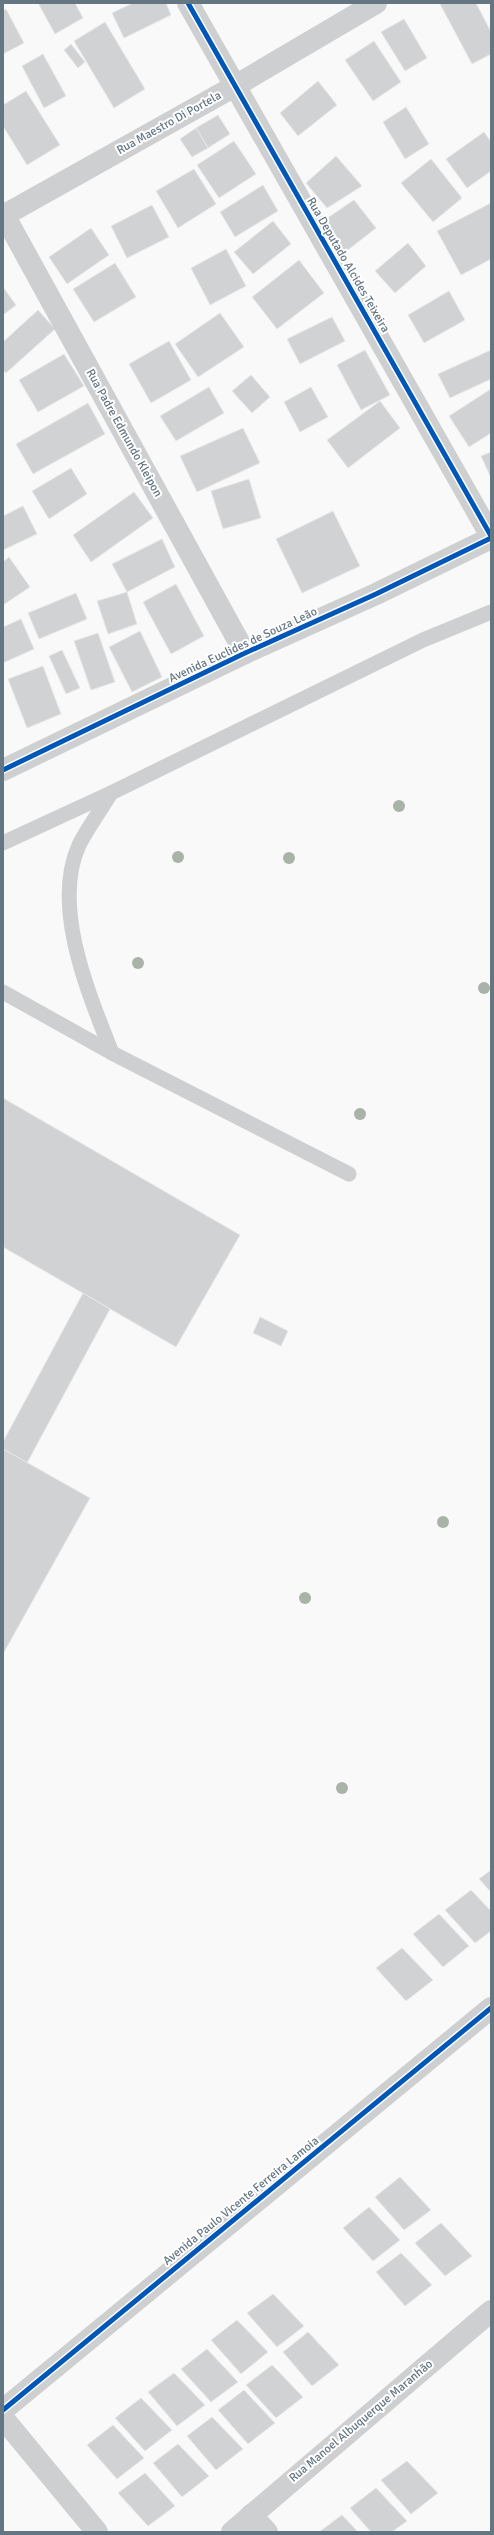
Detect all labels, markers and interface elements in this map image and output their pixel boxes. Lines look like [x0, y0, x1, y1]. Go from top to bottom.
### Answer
street label: Rua Maestro Di Portela [114, 88, 224, 158]
street label: Rua Deputado Alcides Teixeira [303, 195, 393, 335]
street label: Rua Padre Edmundo Kleipon [83, 366, 165, 500]
street label: Avenida Euclides de Souza Leão [166, 604, 320, 686]
street label: Avenida Paulo Vicente Ferreira Lamoia [160, 2133, 322, 2269]
street label: Rua Manoel Albuquerque Maranhão [286, 2356, 436, 2486]

